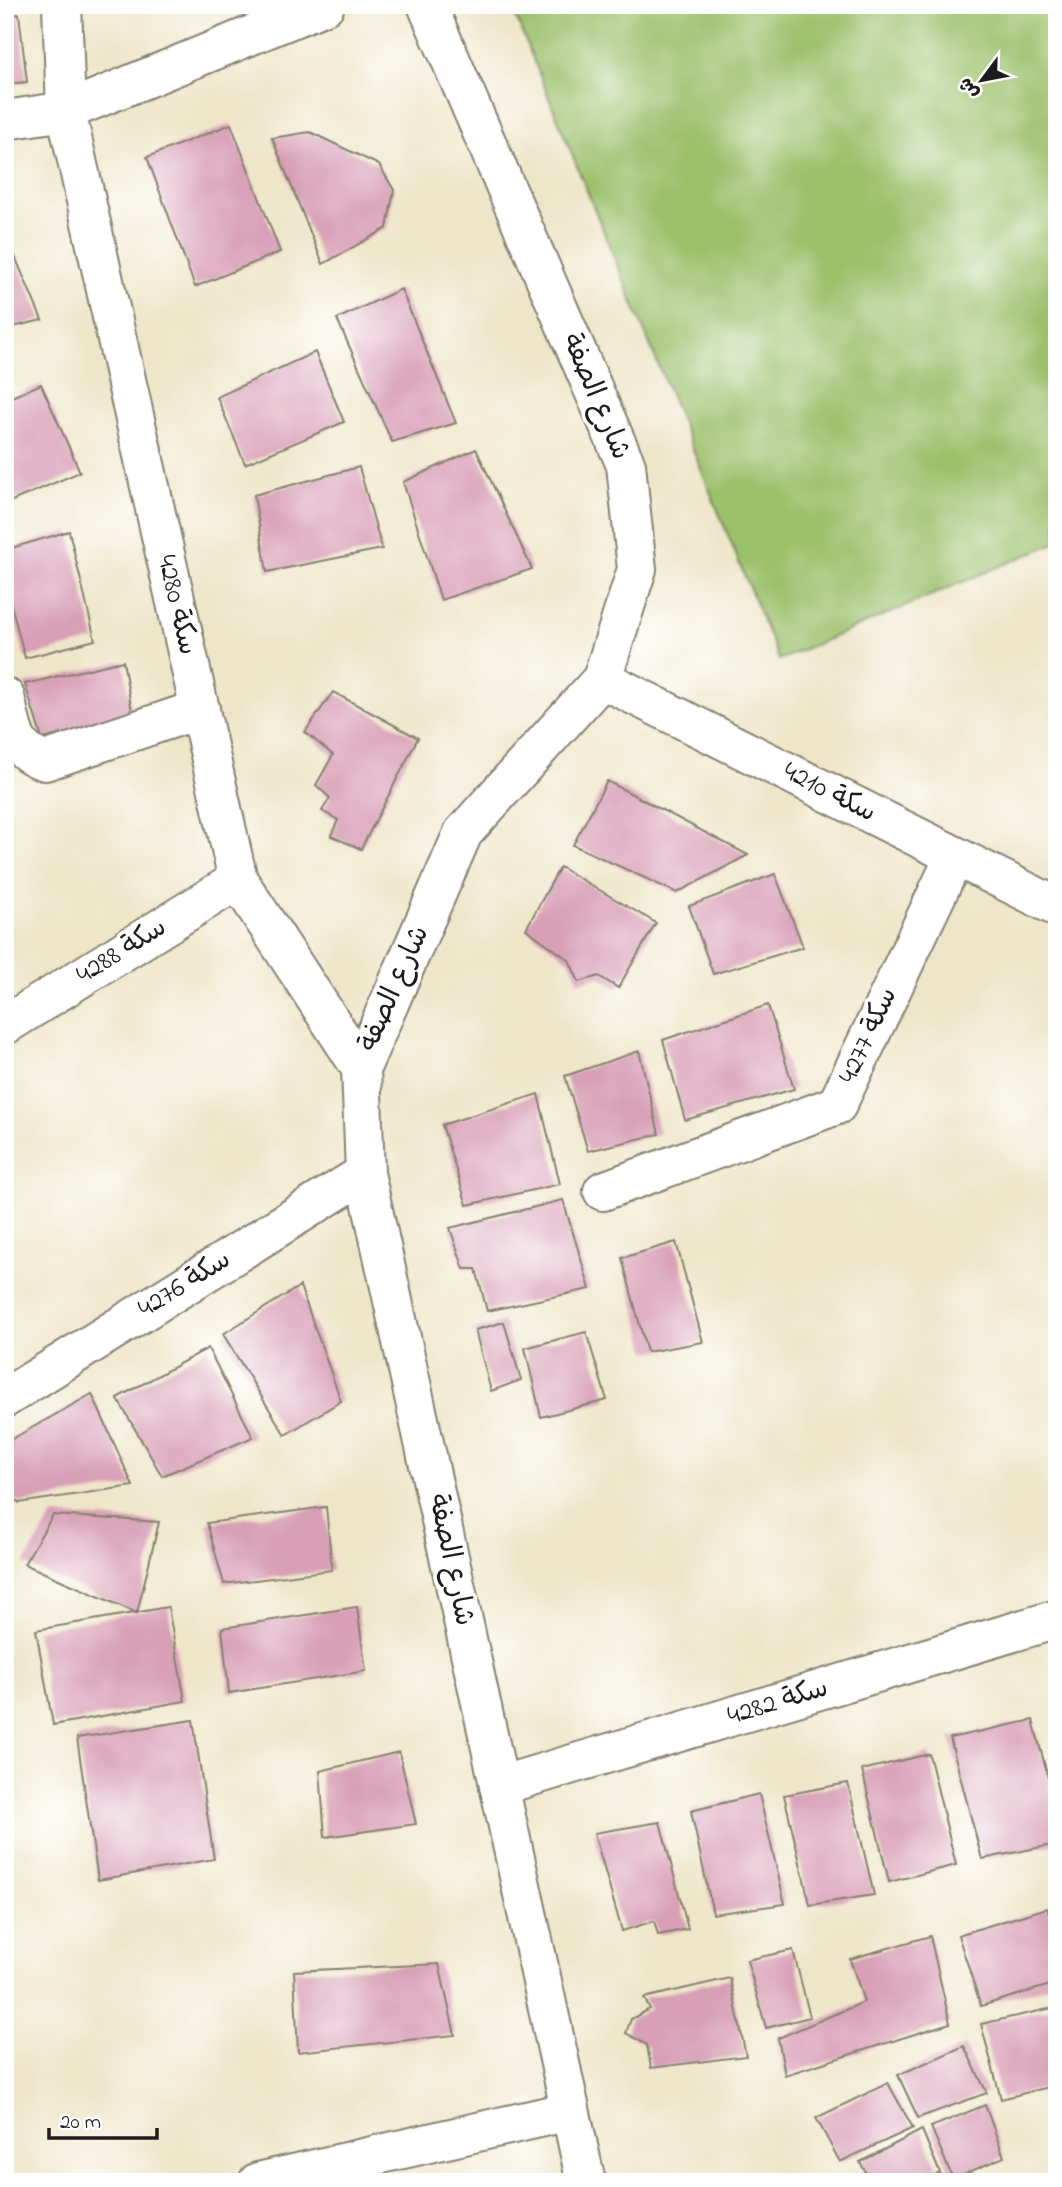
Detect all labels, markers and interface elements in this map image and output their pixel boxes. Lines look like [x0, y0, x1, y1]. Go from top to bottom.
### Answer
north arrow [946, 46, 1016, 116]
text: ش [953, 72, 987, 104]
street label: شارع الصفة [550, 327, 640, 467]
street label: سكة 4280 [145, 551, 207, 659]
street label: سكة 4210 [775, 752, 883, 834]
street label: سكة 4288 [69, 908, 175, 996]
street label: شارع الصفة [349, 919, 441, 1059]
street label: سكة 4277 [829, 981, 909, 1091]
street label: سكة 4276 [130, 1240, 240, 1330]
street label: شارع الصفة [416, 1490, 484, 1630]
street label: سكة 4282 [722, 1668, 834, 1738]
scale bar [49, 2096, 158, 2140]
text: 20 m [60, 2108, 101, 2138]

